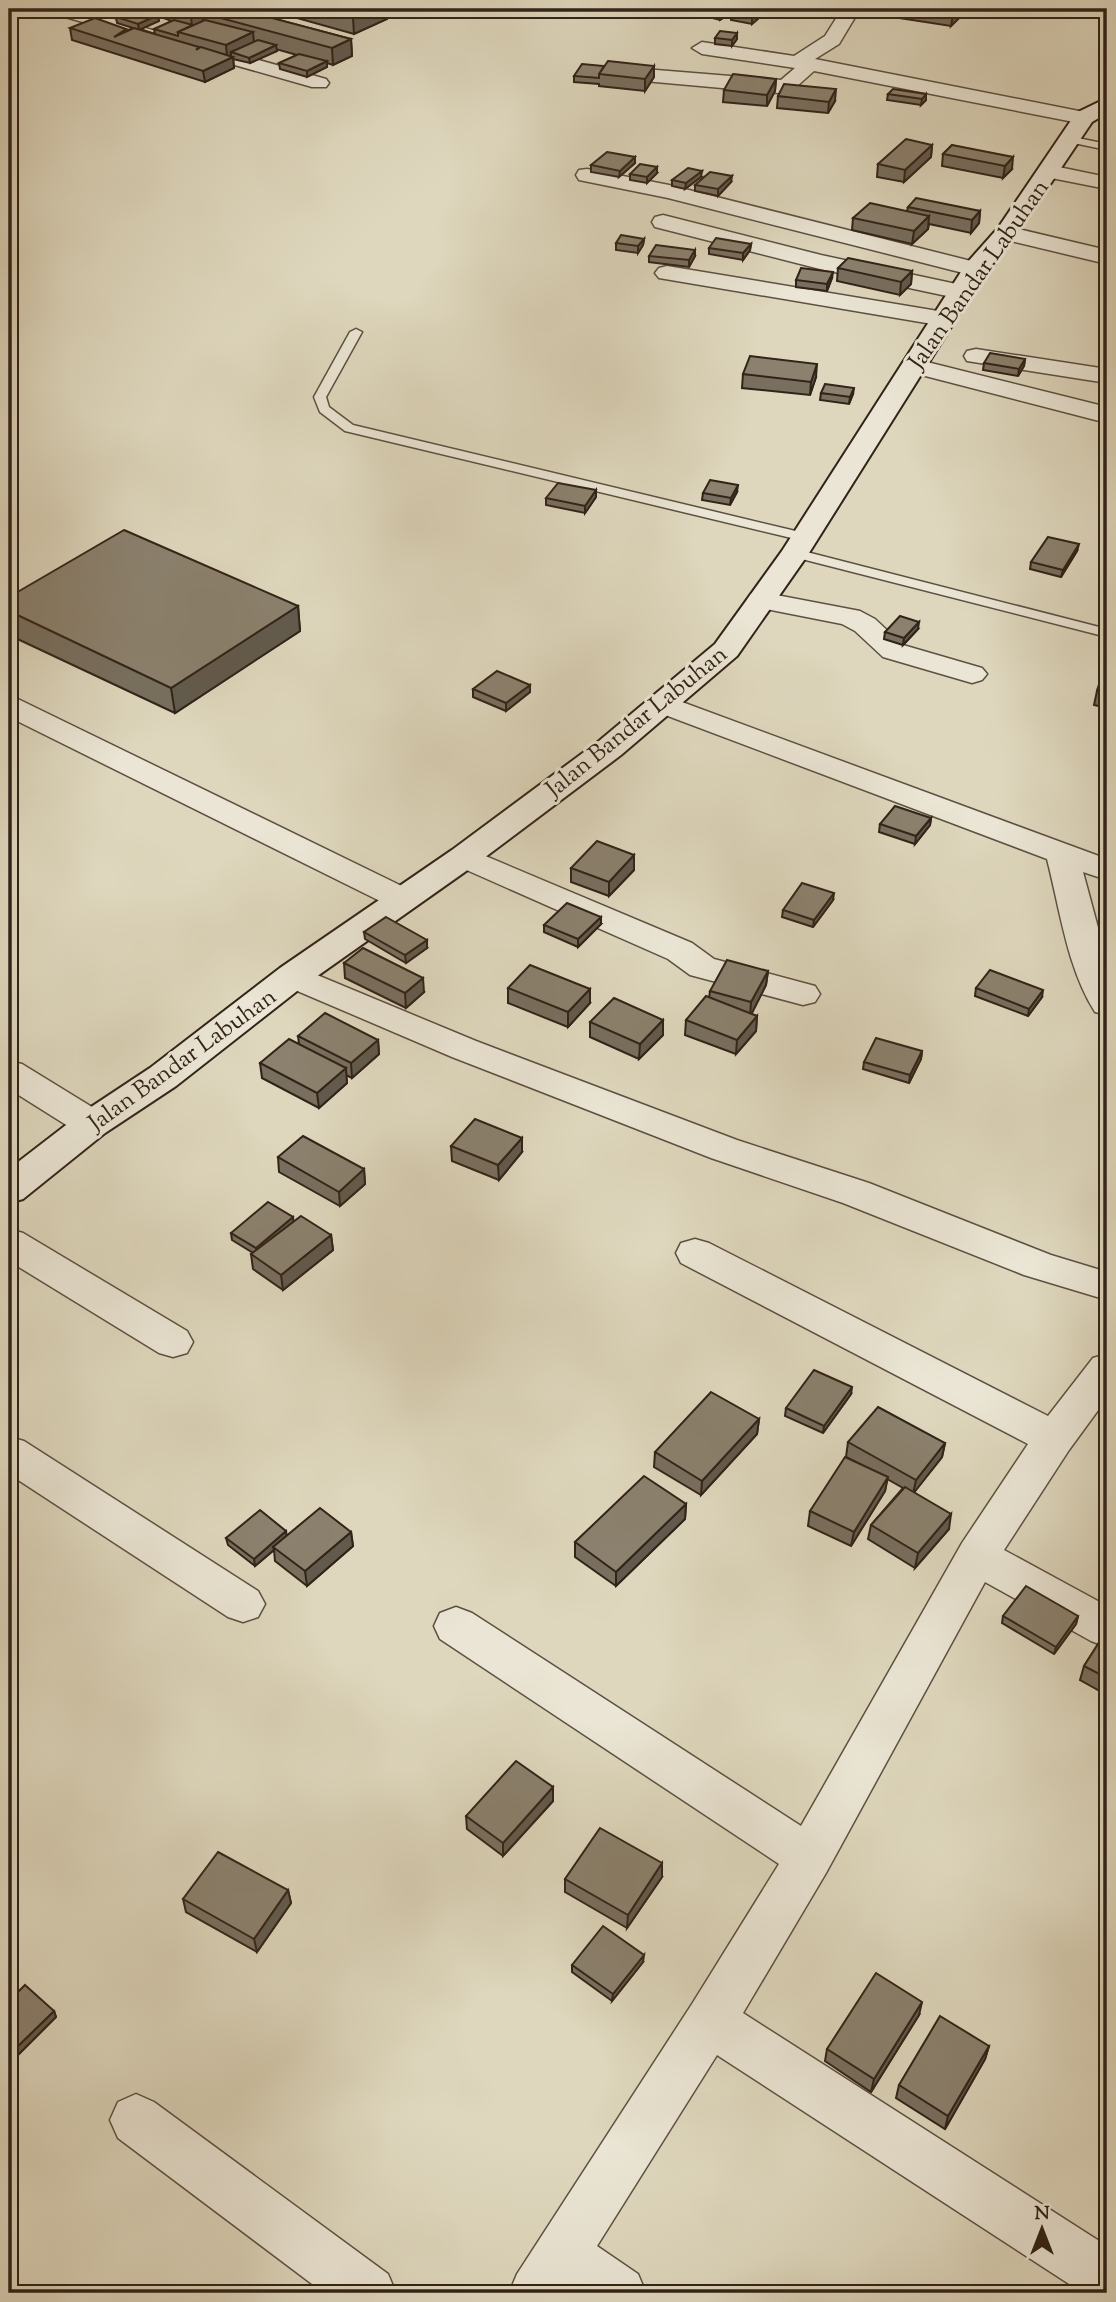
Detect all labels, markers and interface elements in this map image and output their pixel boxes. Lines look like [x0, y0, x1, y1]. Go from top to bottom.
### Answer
street label: Jalan Bandar Labuhan [900, 173, 1058, 379]
street label: Jalan Bandar Labuhan [537, 638, 735, 808]
street label: Jalan Bandar Labuhan [80, 981, 284, 1142]
north arrow [1007, 2194, 1078, 2264]
text: N [1034, 2201, 1050, 2228]

